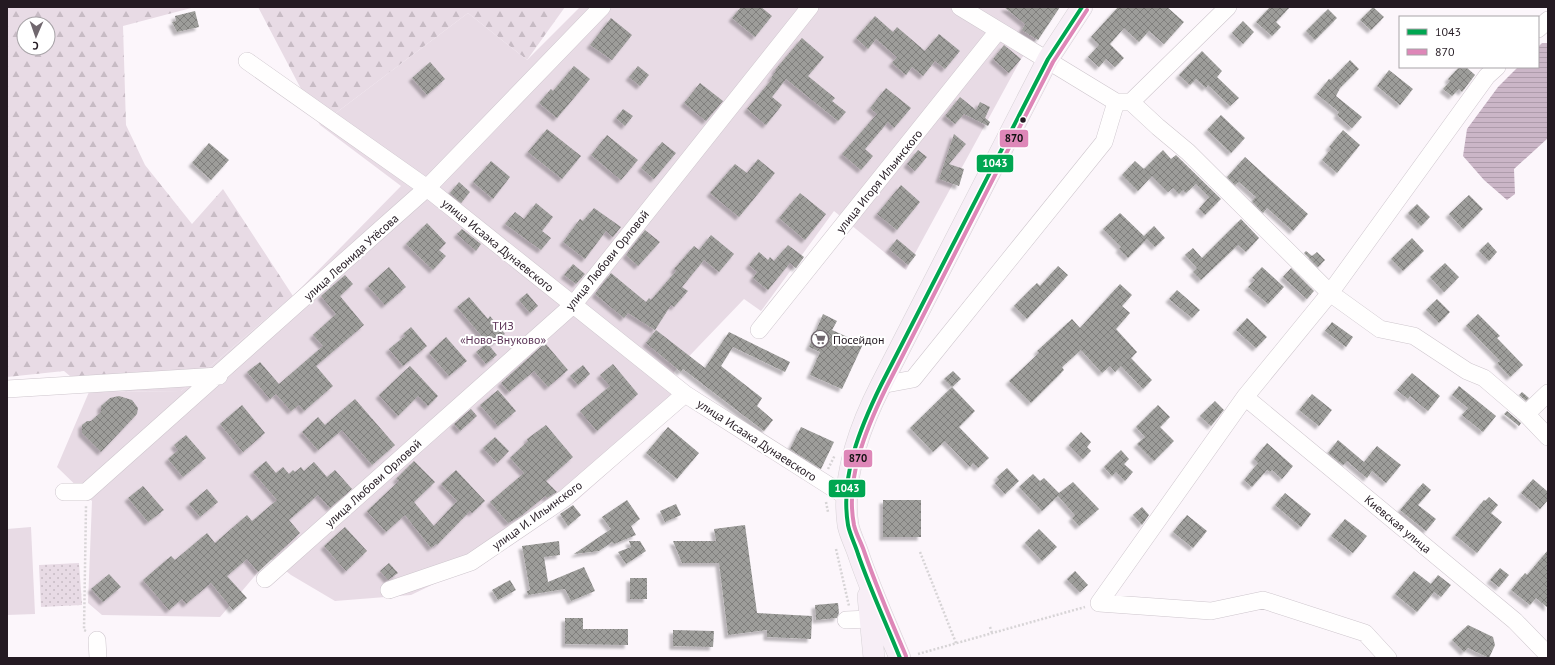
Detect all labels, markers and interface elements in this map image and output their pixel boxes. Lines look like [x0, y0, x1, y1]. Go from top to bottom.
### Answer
north arrow [16, 16, 56, 56]
legend [1399, 16, 1539, 68]
text: 1043 [1435, 24, 1461, 39]
text: С [32, 39, 39, 53]
text: 870 [1435, 44, 1455, 59]
unlabelled marker [1018, 115, 1028, 125]
street label: улица Игоря Ильинского [833, 126, 925, 236]
line badge: 870 [999, 129, 1029, 148]
text: 870 [1005, 131, 1023, 145]
line badge: 1043 [976, 154, 1014, 173]
text: 1043 [983, 156, 1007, 170]
street label: улица Исаака Дунаевского [439, 195, 557, 295]
street label: улица Любови Орловой [562, 207, 652, 313]
street label: улица Леонида Утёсова [301, 210, 402, 304]
park label: ТИЗ «Ново-Внуково» [460, 318, 546, 347]
supermarket icon: Посейдон [810, 329, 830, 349]
place label: Посейдон [833, 332, 885, 347]
street label: улица Исаака Дунаевского [694, 396, 820, 484]
street label: улица Любови Орловой [322, 436, 424, 530]
line badge: 870 [843, 449, 873, 468]
text: 870 [849, 451, 867, 465]
street label: улица И. Ильинского [489, 477, 585, 553]
line badge: 1043 [828, 479, 866, 498]
text: 1043 [835, 481, 859, 495]
street label: Киевская улица [1362, 492, 1434, 556]

